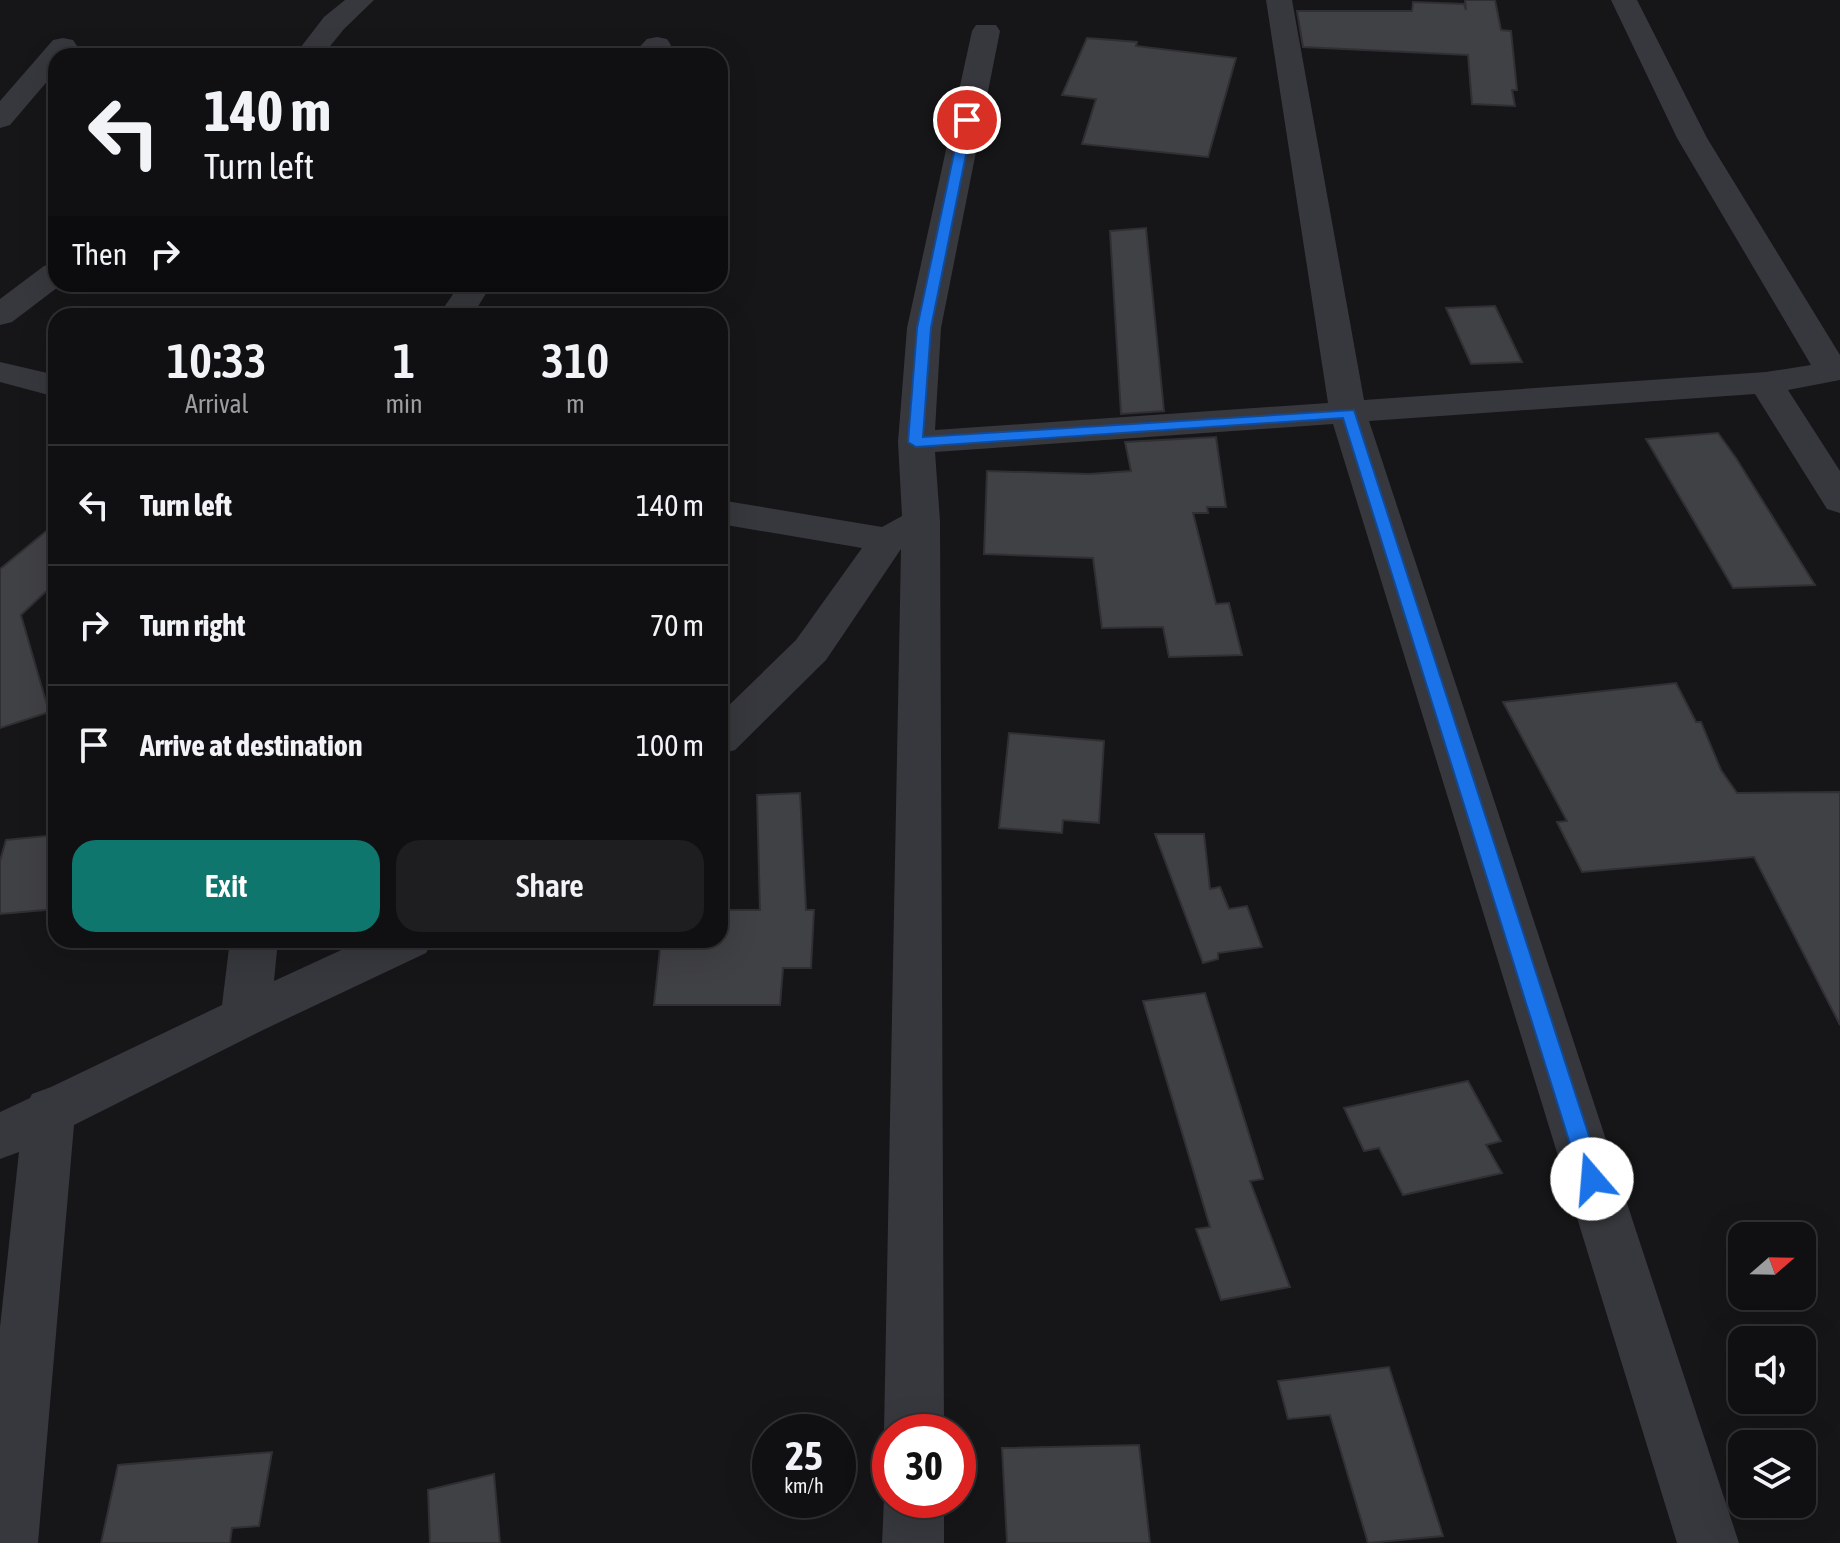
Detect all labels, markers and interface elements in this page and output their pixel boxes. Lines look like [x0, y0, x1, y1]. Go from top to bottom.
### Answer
text: 140 m [204, 79, 331, 143]
icon: left [72, 80, 176, 184]
pin [933, 86, 1001, 154]
icon: arrive [945, 98, 989, 142]
text: Turn left [204, 145, 314, 187]
icon: right [143, 232, 187, 276]
text: Then [72, 237, 127, 271]
text: 10:33 [167, 333, 267, 388]
text: 1 [393, 333, 415, 388]
text: 310 [542, 333, 609, 388]
text: Arrival [185, 389, 248, 419]
text: min [385, 389, 423, 419]
text: m [566, 389, 585, 419]
icon: left [72, 483, 116, 527]
text: Turn left [140, 488, 232, 522]
text: 140 m [636, 488, 704, 522]
icon: right [72, 603, 116, 647]
text: Turn right [140, 608, 246, 642]
text: 70 m [650, 608, 704, 642]
icon: arrive [72, 723, 116, 767]
text: Arrive at destination [140, 728, 362, 762]
text: 100 m [636, 728, 704, 762]
button: Exit [72, 840, 380, 932]
button: Share [396, 840, 704, 932]
position arrow [1550, 1137, 1634, 1221]
north arrow [1728, 1222, 1816, 1310]
map controls [1728, 1222, 1816, 1518]
button: sound [1728, 1326, 1816, 1414]
speed limit sign: 30 [872, 1414, 976, 1518]
button: layers [1728, 1430, 1816, 1518]
text: 25 [785, 1433, 823, 1478]
text: km/h [784, 1474, 824, 1497]

